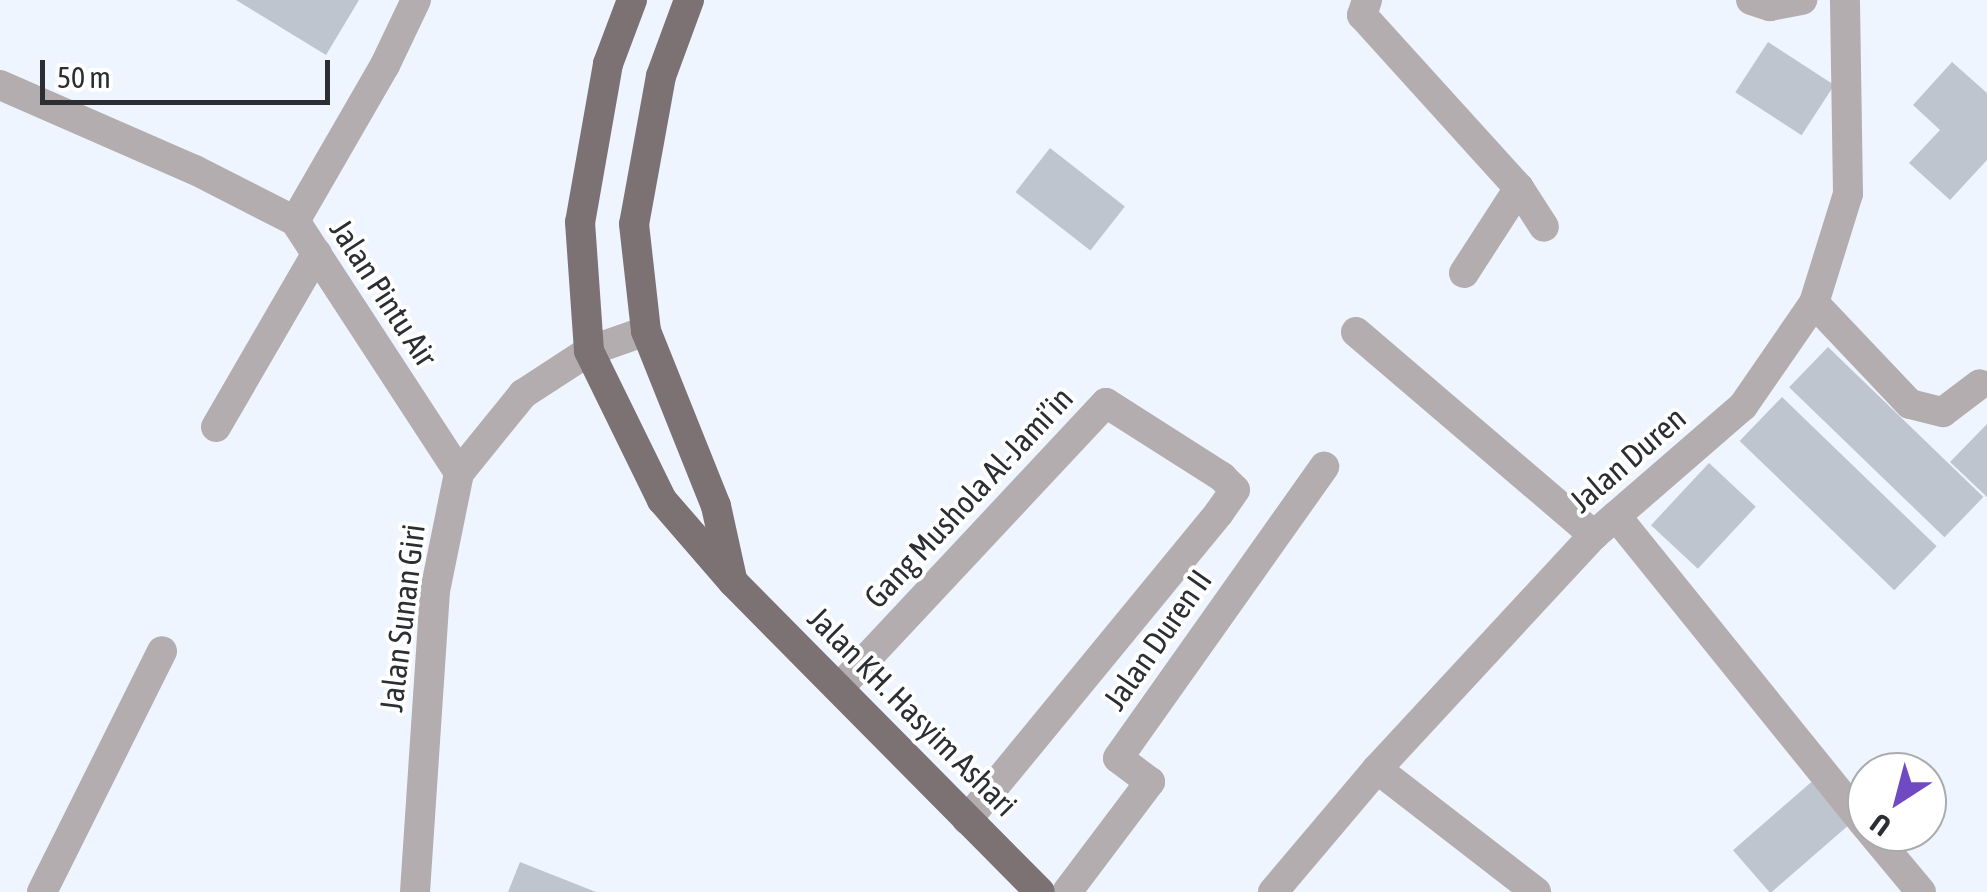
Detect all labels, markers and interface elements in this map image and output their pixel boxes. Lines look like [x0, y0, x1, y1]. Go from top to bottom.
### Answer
scale bar [45, 40, 335, 102]
text: 50 m [57, 60, 111, 94]
street label: Jalan Pintu Air [321, 212, 445, 374]
street label: Gang Mushola Al-Jami’in [857, 380, 1081, 616]
street label: Jalan Duren [1562, 399, 1694, 521]
street label: Jalan Sunan Giri [372, 522, 434, 714]
street label: Jalan Duren II [1096, 563, 1220, 717]
street label: Jalan KH. Hasyim Ashari [800, 600, 1024, 824]
north arrow [1847, 752, 1947, 852]
text: U [1864, 807, 1897, 842]

